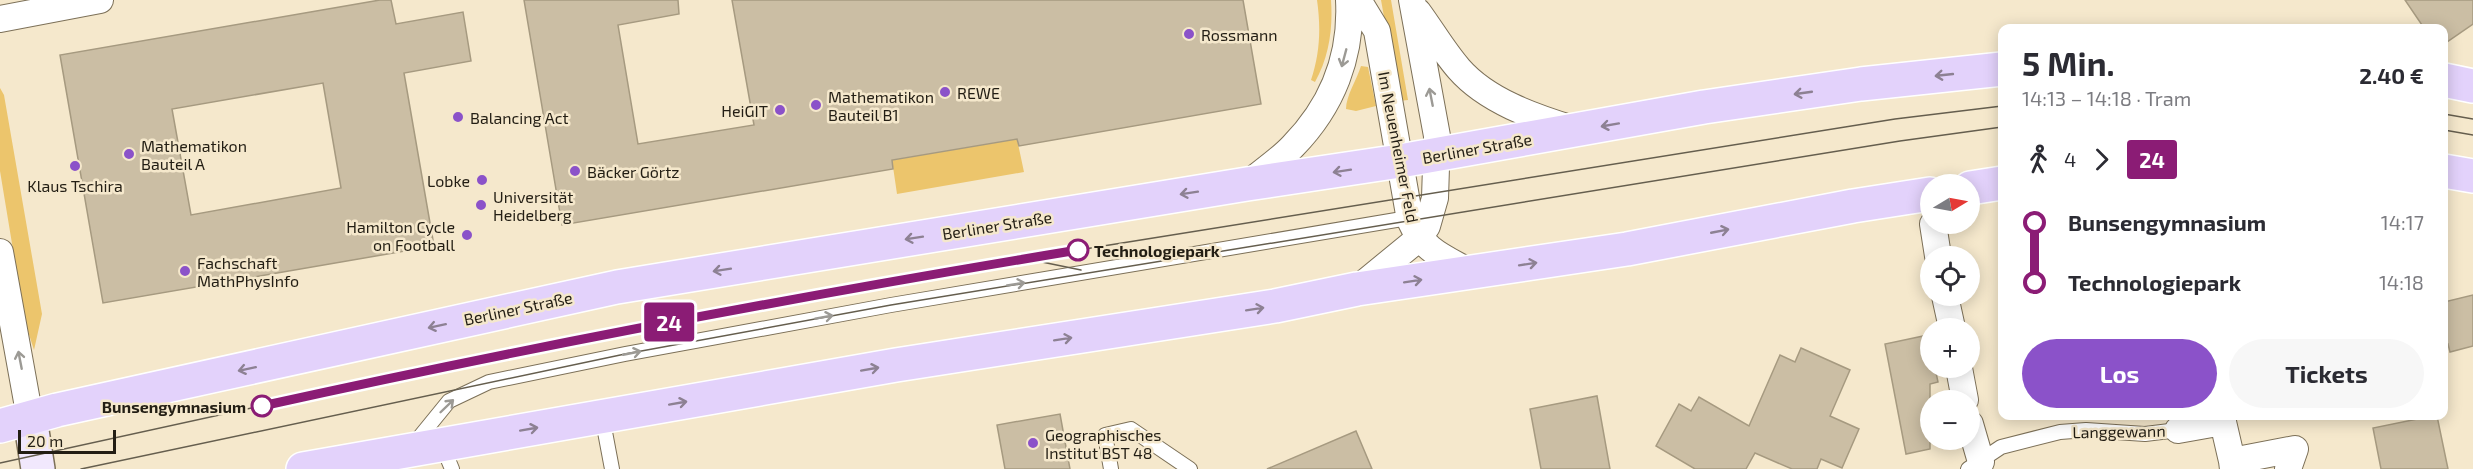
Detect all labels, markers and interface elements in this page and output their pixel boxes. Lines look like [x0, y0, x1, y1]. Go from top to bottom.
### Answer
place label: Rossmann [1201, 25, 1278, 44]
marker: Rossmann [1182, 27, 1196, 41]
text: 5 Min. [2022, 43, 2115, 83]
one-way arrow [1337, 48, 1349, 67]
text: 2.40 € [2359, 62, 2424, 88]
street label: Im Neuenheimer Feld [1375, 70, 1423, 224]
one-way arrow [1935, 70, 1955, 81]
place label: REWE [957, 83, 1000, 102]
marker: REWE [938, 85, 952, 99]
text: 14:13 – 14:18 · Tram [2022, 86, 2191, 110]
place label: Mathematikon Bauteil B1 [828, 87, 934, 124]
one-way arrow [1793, 87, 1813, 98]
one-way arrow [1425, 88, 1436, 107]
marker: Mathematikon Bauteil B1 [809, 98, 823, 112]
place label: HeiGIT [721, 101, 768, 120]
marker: HeiGIT [773, 103, 787, 117]
place label: Balancing Act [470, 108, 569, 127]
marker: Balancing Act [451, 110, 465, 124]
one-way arrow [1601, 120, 1621, 131]
street label: Berliner Straße [1421, 129, 1533, 167]
place label: Mathematikon Bauteil A [141, 136, 247, 173]
icon: walk [2022, 143, 2055, 176]
icon: forward [2085, 143, 2118, 176]
marker: Mathematikon Bauteil A [122, 147, 136, 161]
text: 4 [2064, 147, 2076, 171]
text: 24 [2139, 147, 2165, 172]
marker: Klaus Tschira [68, 159, 82, 173]
place label: Bäcker Görtz [587, 162, 679, 181]
marker: Bäcker Görtz [568, 164, 582, 178]
one-way arrow [1333, 165, 1353, 176]
place label: Lobke [427, 171, 470, 190]
marker: Lobke [475, 173, 489, 187]
north arrow [1920, 174, 1980, 234]
map controls [1920, 174, 1980, 450]
place label: Klaus Tschira [27, 176, 123, 195]
place label: Universität Heidelberg [493, 187, 573, 224]
one-way arrow [1180, 188, 1200, 199]
marker: Universität Heidelberg [474, 198, 488, 212]
street label: Berliner Straße [941, 207, 1053, 243]
text: Bunsengymnasium [2068, 209, 2266, 235]
text: 14:17 [2381, 210, 2424, 234]
place label: Hamilton Cycle on Football [346, 217, 455, 254]
one-way arrow [1710, 225, 1729, 236]
marker: Hamilton Cycle on Football [460, 228, 474, 242]
one-way arrow [905, 233, 924, 244]
marker: Technologiepark [1067, 239, 1089, 261]
place label: Technologiepark [1094, 241, 1220, 260]
button: locate [1920, 246, 1980, 306]
place label: Fachschaft MathPhysInfo [197, 253, 299, 290]
one-way arrow [1517, 258, 1537, 269]
marker: Fachschaft MathPhysInfo [178, 264, 192, 278]
one-way arrow [712, 264, 732, 275]
text: Technologiepark [2068, 269, 2241, 295]
text: 14:18 [2379, 270, 2424, 294]
one-way arrow [1403, 275, 1423, 286]
one-way arrow [1005, 278, 1025, 289]
street label: Berliner Straße [462, 287, 574, 329]
line badge: 24 [642, 302, 696, 342]
one-way arrow [1245, 303, 1265, 314]
text: 24 [656, 310, 682, 335]
one-way arrow [813, 311, 833, 322]
button: + [1920, 318, 1980, 378]
one-way arrow [428, 321, 447, 333]
one-way arrow [1052, 333, 1072, 344]
button: Los [2022, 339, 2217, 408]
button: Tickets [2229, 339, 2424, 408]
one-way arrow [622, 347, 641, 358]
one-way arrow [14, 351, 25, 371]
one-way arrow [237, 363, 256, 375]
one-way arrow [860, 363, 879, 374]
button: − [1920, 390, 1980, 450]
marker: Bunsengymnasium [251, 395, 273, 417]
place label: Bunsengymnasium [102, 397, 246, 417]
one-way arrow [668, 397, 687, 408]
one-way arrow [439, 399, 454, 413]
street label: Langgewann [2072, 421, 2166, 441]
one-way arrow [518, 423, 538, 434]
place label: Geographisches Institut BST 48 [1045, 425, 1161, 462]
scale bar [18, 427, 116, 454]
text: 20 m [27, 431, 63, 450]
marker: Geographisches Institut BST 48 [1026, 436, 1040, 450]

